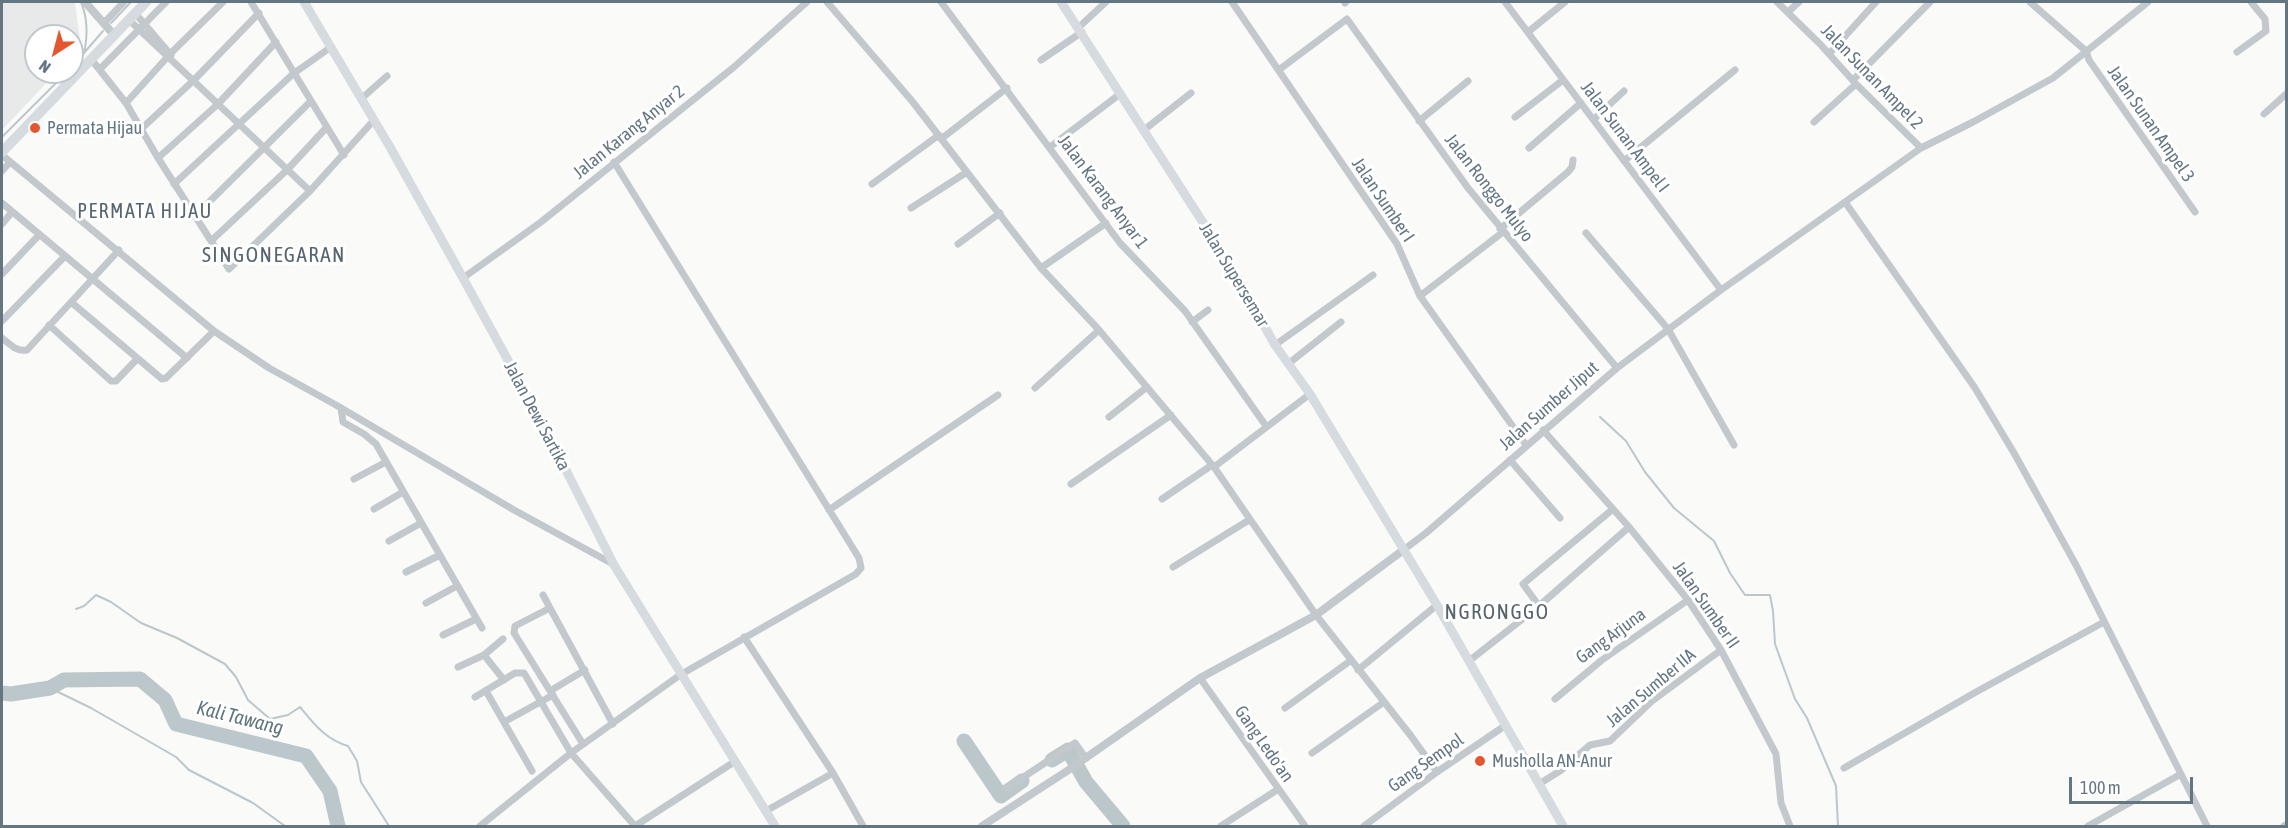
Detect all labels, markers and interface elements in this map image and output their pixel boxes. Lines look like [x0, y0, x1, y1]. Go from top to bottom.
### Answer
street label: Jalan Sunan Ampel 2 [1817, 20, 1927, 134]
north arrow [24, 24, 84, 84]
text: N [35, 57, 54, 77]
street label: Jalan Sunan Ampel 3 [2103, 62, 2199, 186]
street label: Jalan Sunan Ampel I [1576, 77, 1674, 197]
street label: Jalan Karang Anyar 2 [569, 81, 689, 183]
place label: Permata Hijau [47, 117, 142, 139]
marker: Permata Hijau [28, 121, 42, 135]
street label: Jalan Ronggo Mulyo [1440, 130, 1538, 246]
street label: Jalan Karang Anyar 1 [1053, 131, 1153, 253]
street label: Jalan Sumber I [1347, 154, 1419, 246]
district label: PERMATA HIJAU [77, 200, 213, 224]
street label: Jalan Supersemar [1194, 219, 1274, 331]
district label: SINGONEGARAN [202, 242, 346, 268]
street label: Jalan Sumber Jiput [1495, 357, 1603, 455]
street label: Jalan Dewi Sartika [499, 358, 575, 474]
street label: Jalan Sumber II [1668, 557, 1744, 653]
district label: NGRONGGO [1445, 599, 1549, 625]
street label: Gang Arjuna [1572, 603, 1650, 669]
street label: Jalan Sumber IIA [1602, 644, 1700, 732]
water label: Kali Tawang [194, 696, 286, 740]
street label: Gang Ledo'an [1230, 702, 1298, 786]
street label: Gang Sempol [1384, 729, 1468, 797]
place label: Musholla AN-Anur [1492, 750, 1612, 772]
marker: Musholla AN-Anur [1473, 754, 1487, 768]
scale bar [2072, 765, 2196, 803]
text: 100 m [2080, 777, 2121, 798]

